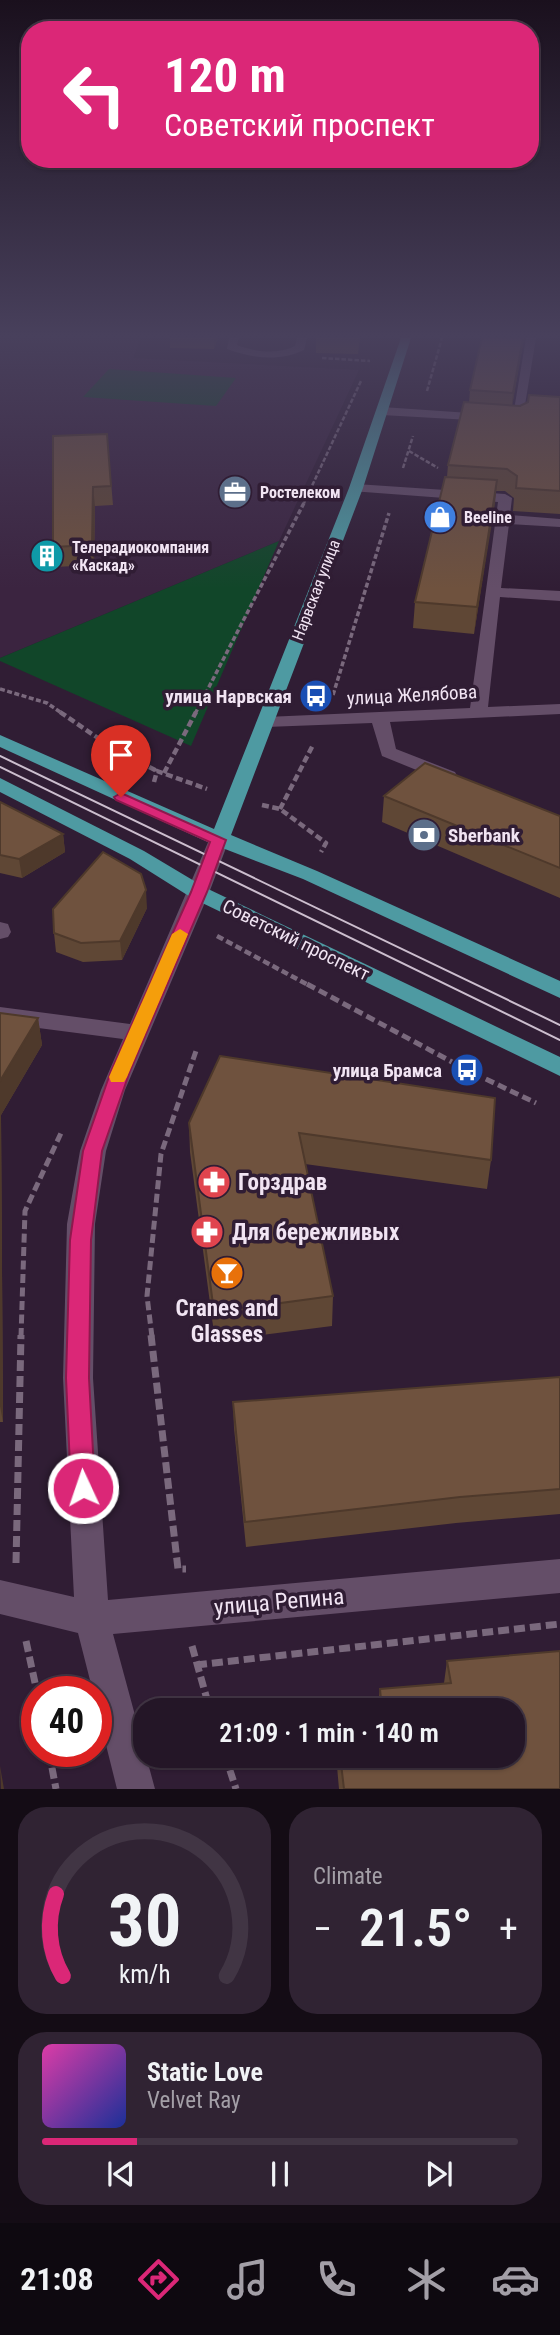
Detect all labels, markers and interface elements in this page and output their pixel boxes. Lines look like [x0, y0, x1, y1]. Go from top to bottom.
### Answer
text: 120 m [164, 47, 286, 104]
icon: left [49, 49, 140, 140]
text: Советский проспект [164, 106, 435, 144]
office icon: Ростелеком [216, 473, 254, 511]
place label: Ростелеком [260, 483, 341, 502]
shop icon: Beeline [421, 498, 459, 536]
place label: Beeline [464, 508, 512, 527]
building icon: Телерадиокомпания «Каскад» [28, 537, 66, 575]
street label: Нарвская улица [288, 537, 344, 643]
place label: Телерадиокомпания «Каскад» [72, 538, 209, 575]
bus stop icon: улица Нарвская [297, 677, 335, 715]
street label: улица Желябова [346, 680, 478, 710]
place label: улица Нарвская [165, 685, 292, 708]
pin [91, 725, 151, 797]
icon: arrive [102, 736, 140, 774]
bank icon: Sberbank [405, 816, 443, 854]
place label: Sberbank [448, 824, 521, 847]
street label: Советский проспект [219, 894, 373, 986]
bus stop icon: улица Брамса [448, 1051, 486, 1089]
place label: улица Брамса [333, 1059, 442, 1082]
pharmacy icon: Горздрав [195, 1163, 233, 1201]
place label: Горздрав [238, 1169, 327, 1196]
pharmacy icon: Для бережливых [188, 1213, 226, 1251]
place label: Для бережливых [232, 1219, 400, 1246]
bar icon: Cranes and Glasses [208, 1254, 246, 1292]
place label: Cranes and Glasses [176, 1295, 278, 1348]
position arrow [46, 1451, 120, 1525]
street label: улица Репина [213, 1583, 345, 1621]
speed limit sign: 40 [21, 1676, 112, 1767]
text: 21:09 · 1 min · 140 m [219, 1718, 439, 1748]
text: Climate [313, 1863, 383, 1890]
text: 30 [108, 1879, 181, 1965]
text: 21.5° [359, 1898, 472, 1959]
text: − [313, 1907, 332, 1951]
text: + [499, 1907, 518, 1951]
text: km/h [119, 1960, 170, 1989]
text: Static Love [147, 2057, 263, 2087]
text: Velvet Ray [147, 2087, 241, 2114]
icon: previous [102, 2155, 140, 2193]
icon: pause [261, 2155, 299, 2193]
icon: next [420, 2155, 458, 2193]
icon: directions [134, 2255, 183, 2304]
icon: music [223, 2255, 272, 2304]
icon: phone [312, 2255, 361, 2304]
icon: climate [402, 2255, 451, 2304]
icon: car [491, 2255, 540, 2304]
text: 21:08 [20, 2260, 94, 2298]

